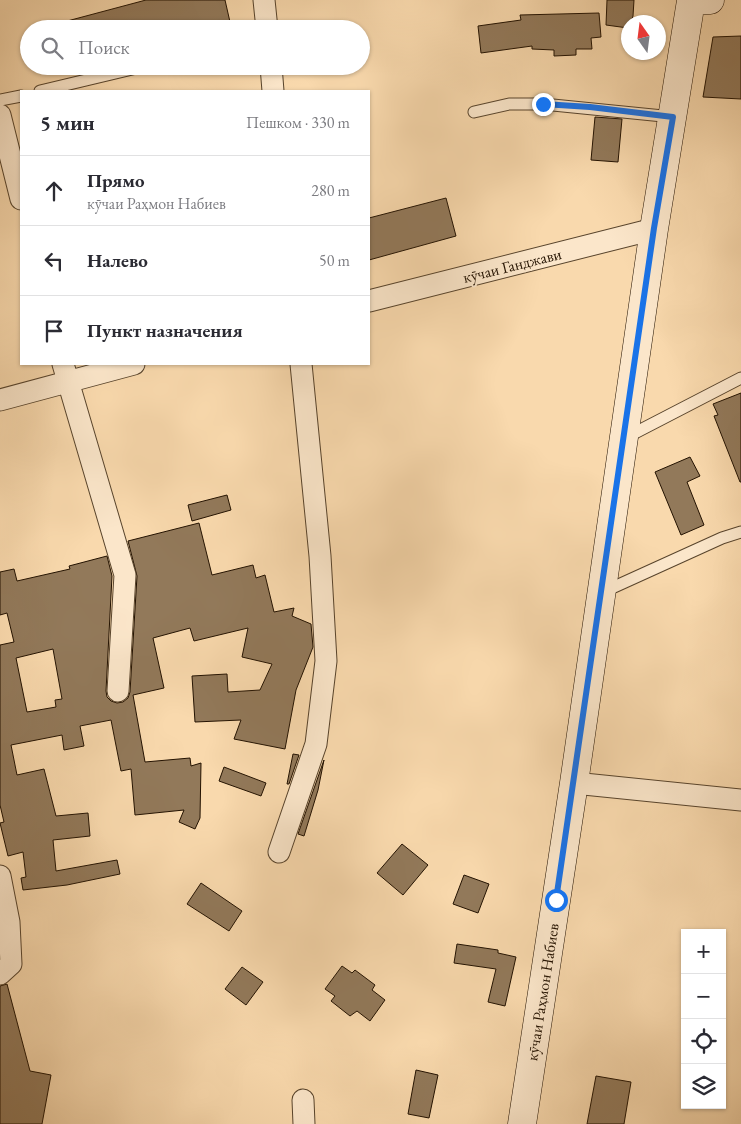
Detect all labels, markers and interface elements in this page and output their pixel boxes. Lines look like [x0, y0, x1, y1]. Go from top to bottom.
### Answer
north arrow [621, 15, 666, 60]
search box [20, 20, 370, 75]
icon: search [38, 34, 66, 62]
text: Поиск [78, 35, 130, 60]
route end [532, 93, 555, 116]
text: 5 мин [40, 109, 95, 136]
text: Пешком · 330 m [246, 112, 350, 133]
text: Прямо [87, 168, 145, 193]
icon: ahead [40, 177, 68, 205]
text: 280 m [311, 180, 350, 201]
text: кӯчаи Раҳмон Набиев [87, 193, 226, 214]
street label: кӯчаи Ганджави [461, 243, 564, 288]
icon: left [40, 247, 68, 275]
text: Налево [87, 248, 148, 273]
text: 50 m [319, 250, 350, 271]
icon: arrive [40, 317, 68, 345]
text: Пункт назначения [87, 318, 243, 343]
route start [545, 889, 568, 912]
street label: кӯчаи Раҳмон Набиев [521, 922, 564, 1062]
map controls [681, 929, 726, 1109]
button: + [681, 929, 726, 974]
button: − [681, 974, 726, 1019]
button: locate [681, 1019, 726, 1064]
button: layers [681, 1064, 726, 1109]

